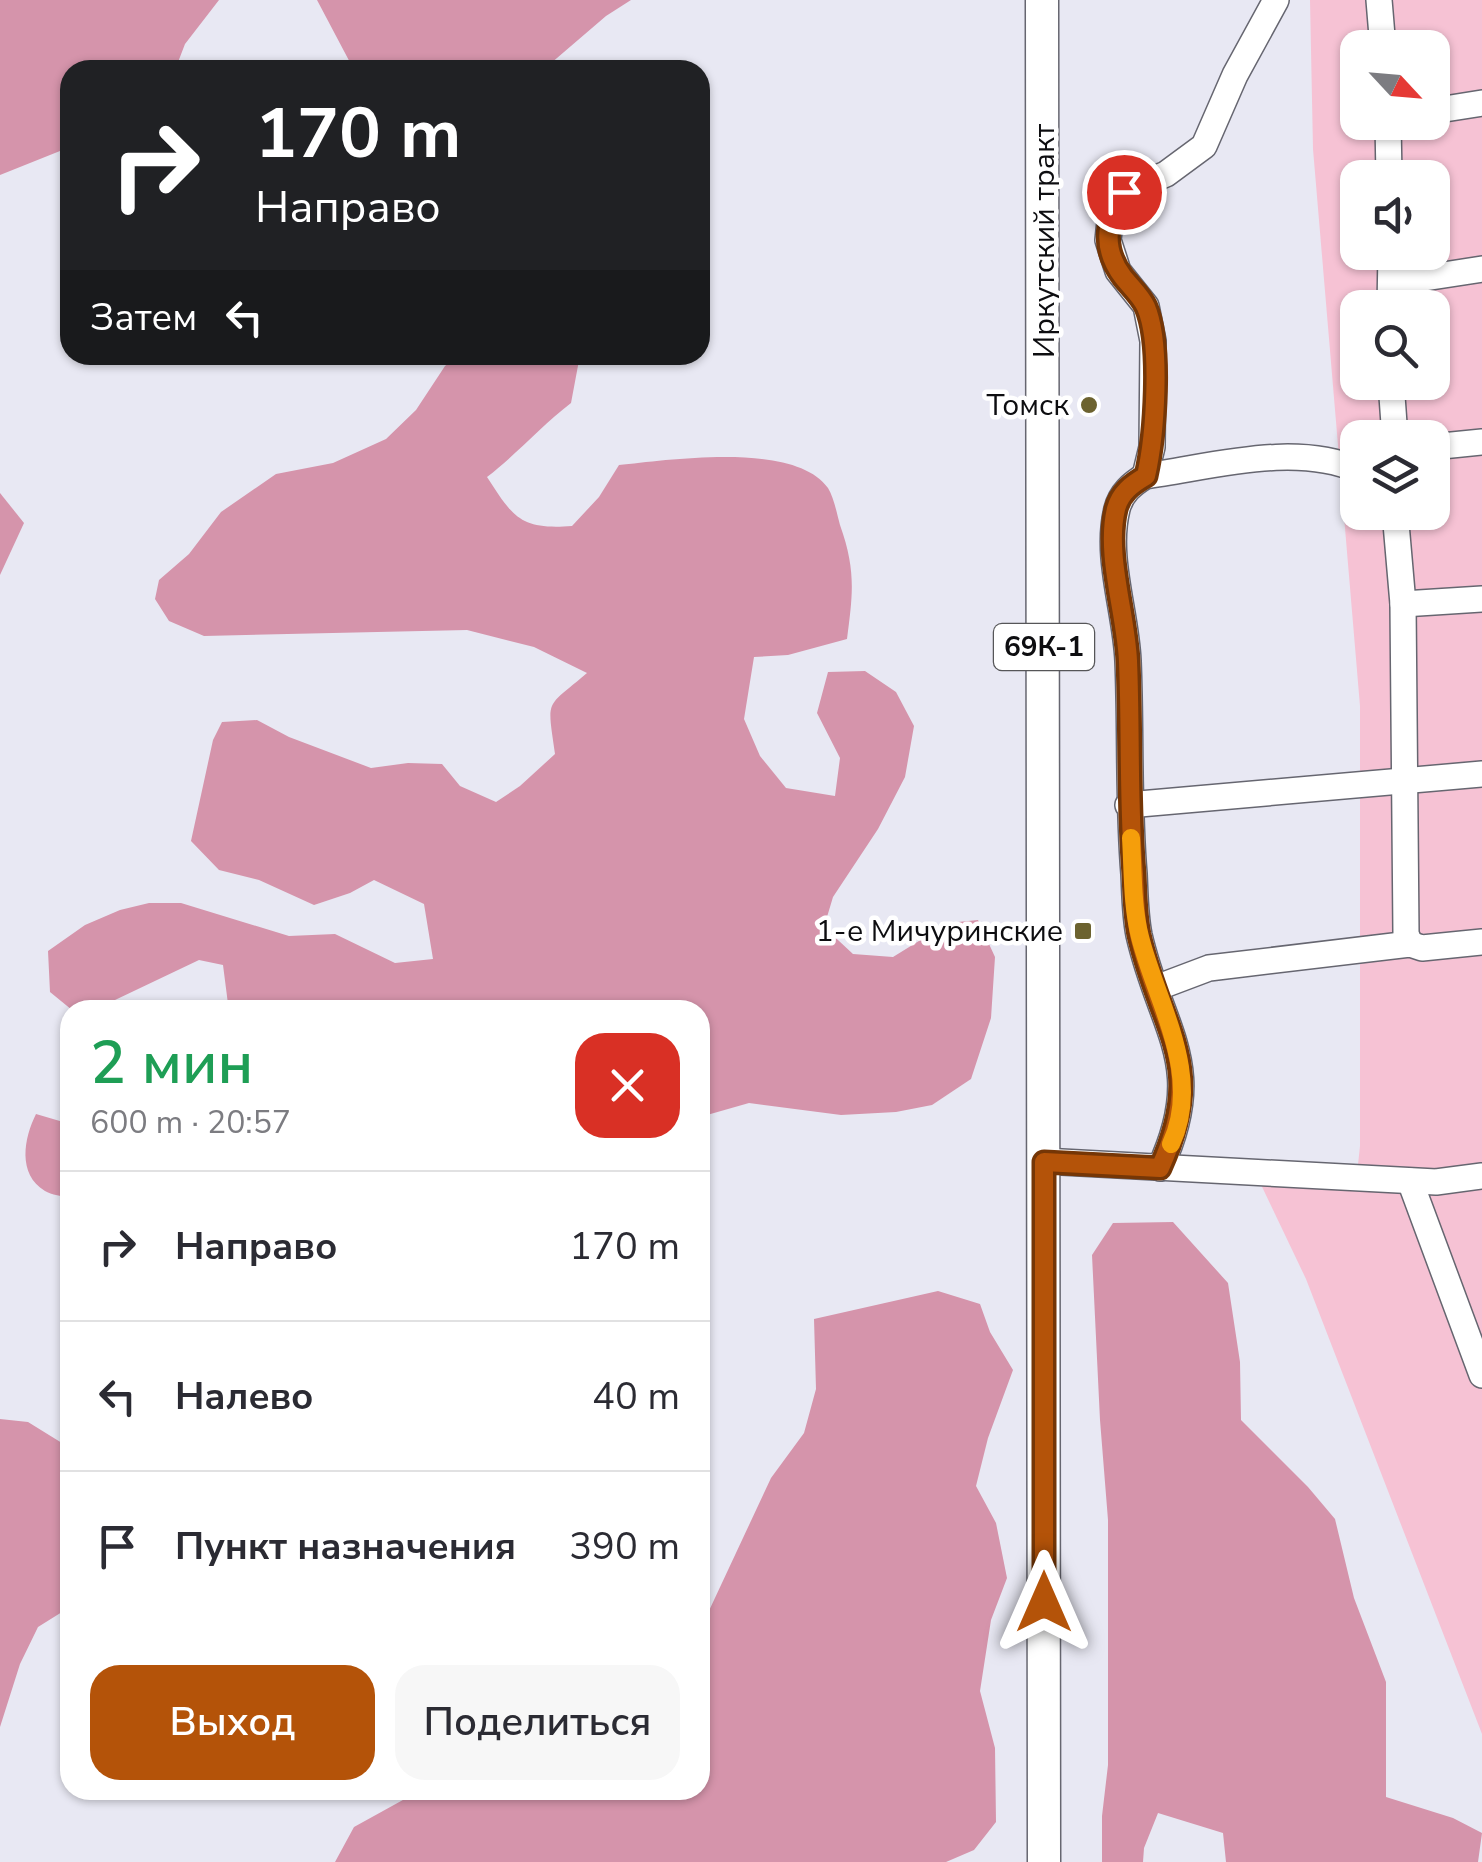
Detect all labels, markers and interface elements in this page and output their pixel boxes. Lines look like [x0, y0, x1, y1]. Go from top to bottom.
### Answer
north arrow [1340, 30, 1450, 140]
map controls [1340, 30, 1450, 530]
text: 170 m [255, 86, 461, 182]
icon: right [90, 100, 220, 230]
street label: Иркутский тракт [1024, 123, 1065, 358]
pin [1082, 150, 1167, 235]
button: sound [1340, 160, 1450, 270]
icon: arrive [1097, 165, 1152, 220]
text: Направо [255, 177, 441, 238]
icon: left [217, 290, 272, 345]
button: search [1340, 290, 1450, 400]
text: Затем [90, 292, 197, 343]
place label: Томск [987, 385, 1069, 426]
marker: Томск [1078, 394, 1100, 416]
button: layers [1340, 420, 1450, 530]
road number: 69К-1 [994, 624, 1094, 670]
place label: 1-е Мичуринские [816, 911, 1063, 952]
marker: 1-е Мичуринские [1072, 920, 1094, 942]
text: 2 мин [90, 1022, 253, 1104]
button: close [575, 1033, 680, 1138]
text: 600 m · 20:57 [90, 1101, 291, 1144]
icon: right [90, 1219, 145, 1274]
text: Направо [175, 1221, 337, 1272]
text: 170 m [569, 1221, 680, 1272]
icon: left [90, 1369, 145, 1424]
text: Налево [175, 1371, 314, 1422]
text: 40 m [592, 1371, 680, 1422]
icon: arrive [90, 1519, 145, 1574]
text: Пункт назначения [175, 1521, 516, 1572]
text: 390 m [569, 1521, 680, 1572]
position arrow [992, 1550, 1096, 1654]
button: Выход [90, 1665, 375, 1780]
button: Поделиться [395, 1665, 680, 1780]

